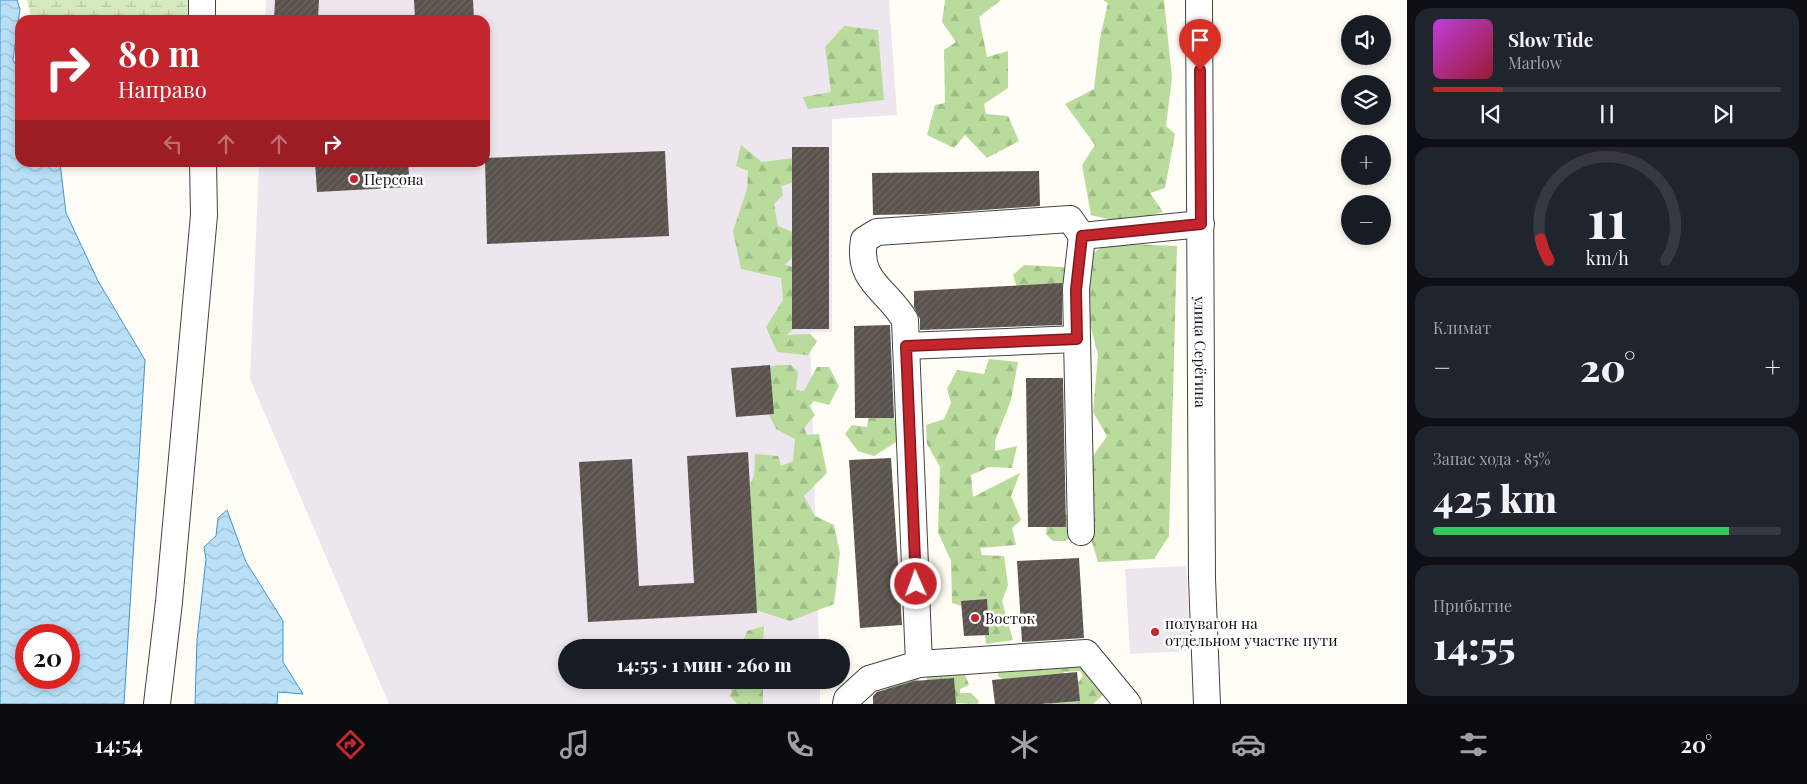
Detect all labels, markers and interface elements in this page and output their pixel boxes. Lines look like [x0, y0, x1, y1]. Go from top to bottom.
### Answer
map controls [1341, 15, 1391, 245]
button: sound [1341, 15, 1391, 65]
pin [1179, 19, 1221, 70]
icon: arrive [1186, 26, 1214, 54]
text: Slow Tide [1508, 26, 1593, 52]
text: 80 m [118, 29, 200, 76]
icon: right [35, 35, 100, 100]
text: Marlow [1508, 52, 1562, 73]
text: Направо [118, 74, 207, 104]
button: layers [1341, 75, 1391, 125]
icon: previous [1477, 100, 1505, 128]
icon: pause [1593, 100, 1621, 128]
icon: next [1709, 100, 1737, 128]
icon: left [159, 130, 187, 158]
icon: ahead [212, 130, 240, 158]
icon: ahead [265, 130, 293, 158]
icon: right [318, 130, 346, 158]
button: + [1341, 135, 1391, 185]
place label: Персона [364, 169, 424, 189]
marker: Персона [348, 173, 360, 185]
text: 11 [1587, 183, 1627, 252]
button: − [1341, 195, 1391, 245]
text: km/h [1586, 246, 1629, 269]
street label: улица Серёгина [1191, 295, 1211, 408]
text: Климат [1433, 317, 1491, 338]
text: 20° [1580, 341, 1636, 392]
text: − [1433, 348, 1451, 385]
text: + [1765, 348, 1781, 385]
text: Запас хода · 85% [1433, 448, 1550, 469]
text: 425 km [1433, 472, 1557, 523]
position arrow [889, 557, 941, 609]
text: Прибытие [1433, 595, 1512, 616]
place label: Восток [985, 608, 1035, 628]
marker: Восток [969, 612, 981, 624]
place label: полувагон на отдельном участке пути [1165, 613, 1338, 650]
text: 14:55 [1433, 619, 1516, 670]
speed limit sign: 20 [15, 624, 80, 689]
marker: полувагон на отдельном участке пути [1149, 626, 1161, 638]
text: 14:55 · 1 мин · 260 m [616, 651, 792, 677]
icon: directions [333, 727, 368, 762]
icon: music [557, 727, 592, 762]
icon: phone [782, 727, 817, 762]
icon: climate [1007, 727, 1042, 762]
icon: car [1231, 727, 1266, 762]
icon: filters [1456, 727, 1491, 762]
text: 14:54 [95, 729, 143, 759]
text: 20° [1680, 729, 1712, 759]

